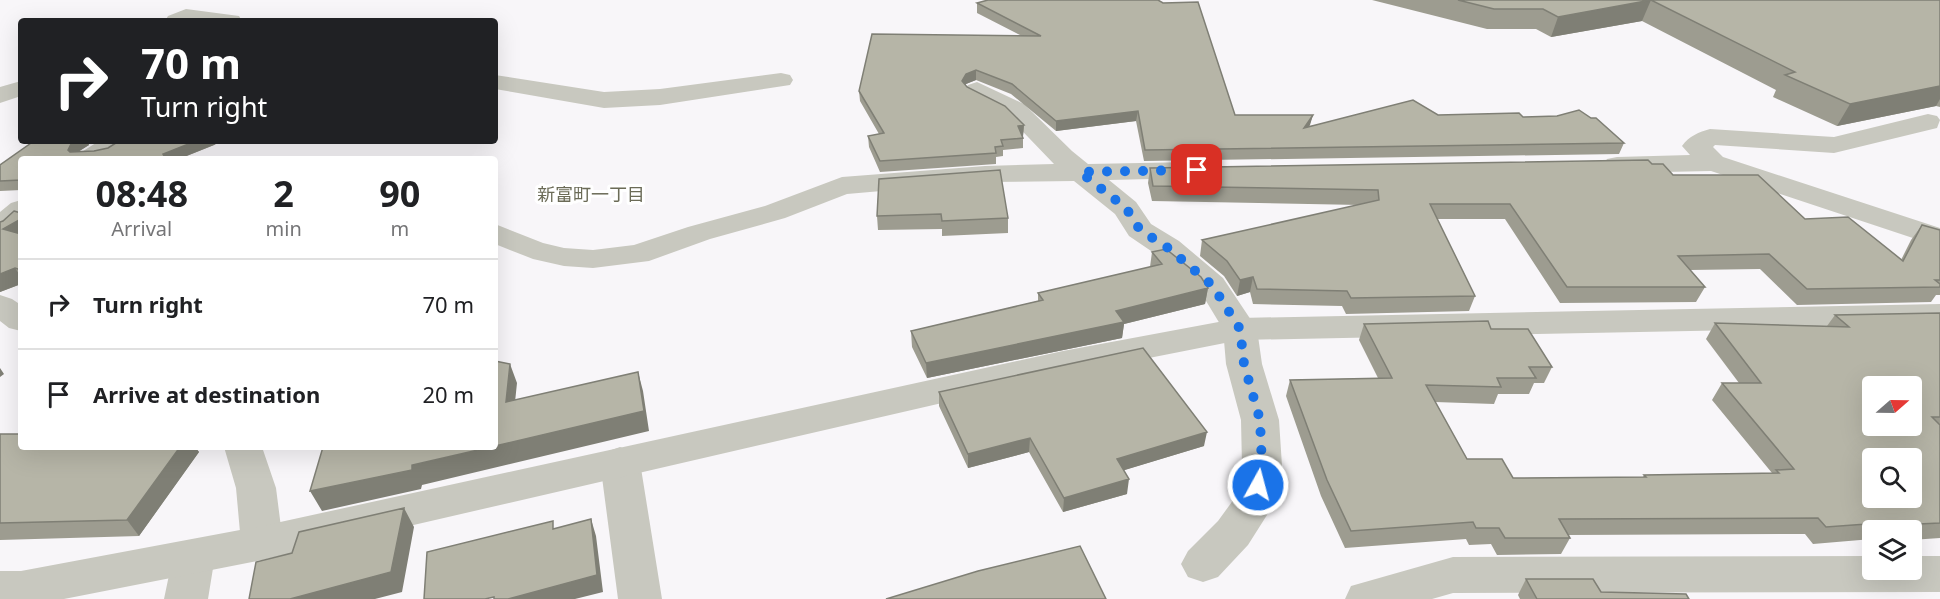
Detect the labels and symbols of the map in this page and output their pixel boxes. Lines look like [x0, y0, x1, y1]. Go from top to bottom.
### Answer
pin [1171, 144, 1222, 195]
district label: 新富町一丁目 [537, 182, 645, 206]
north arrow [1862, 376, 1922, 436]
position arrow [1226, 453, 1290, 517]

